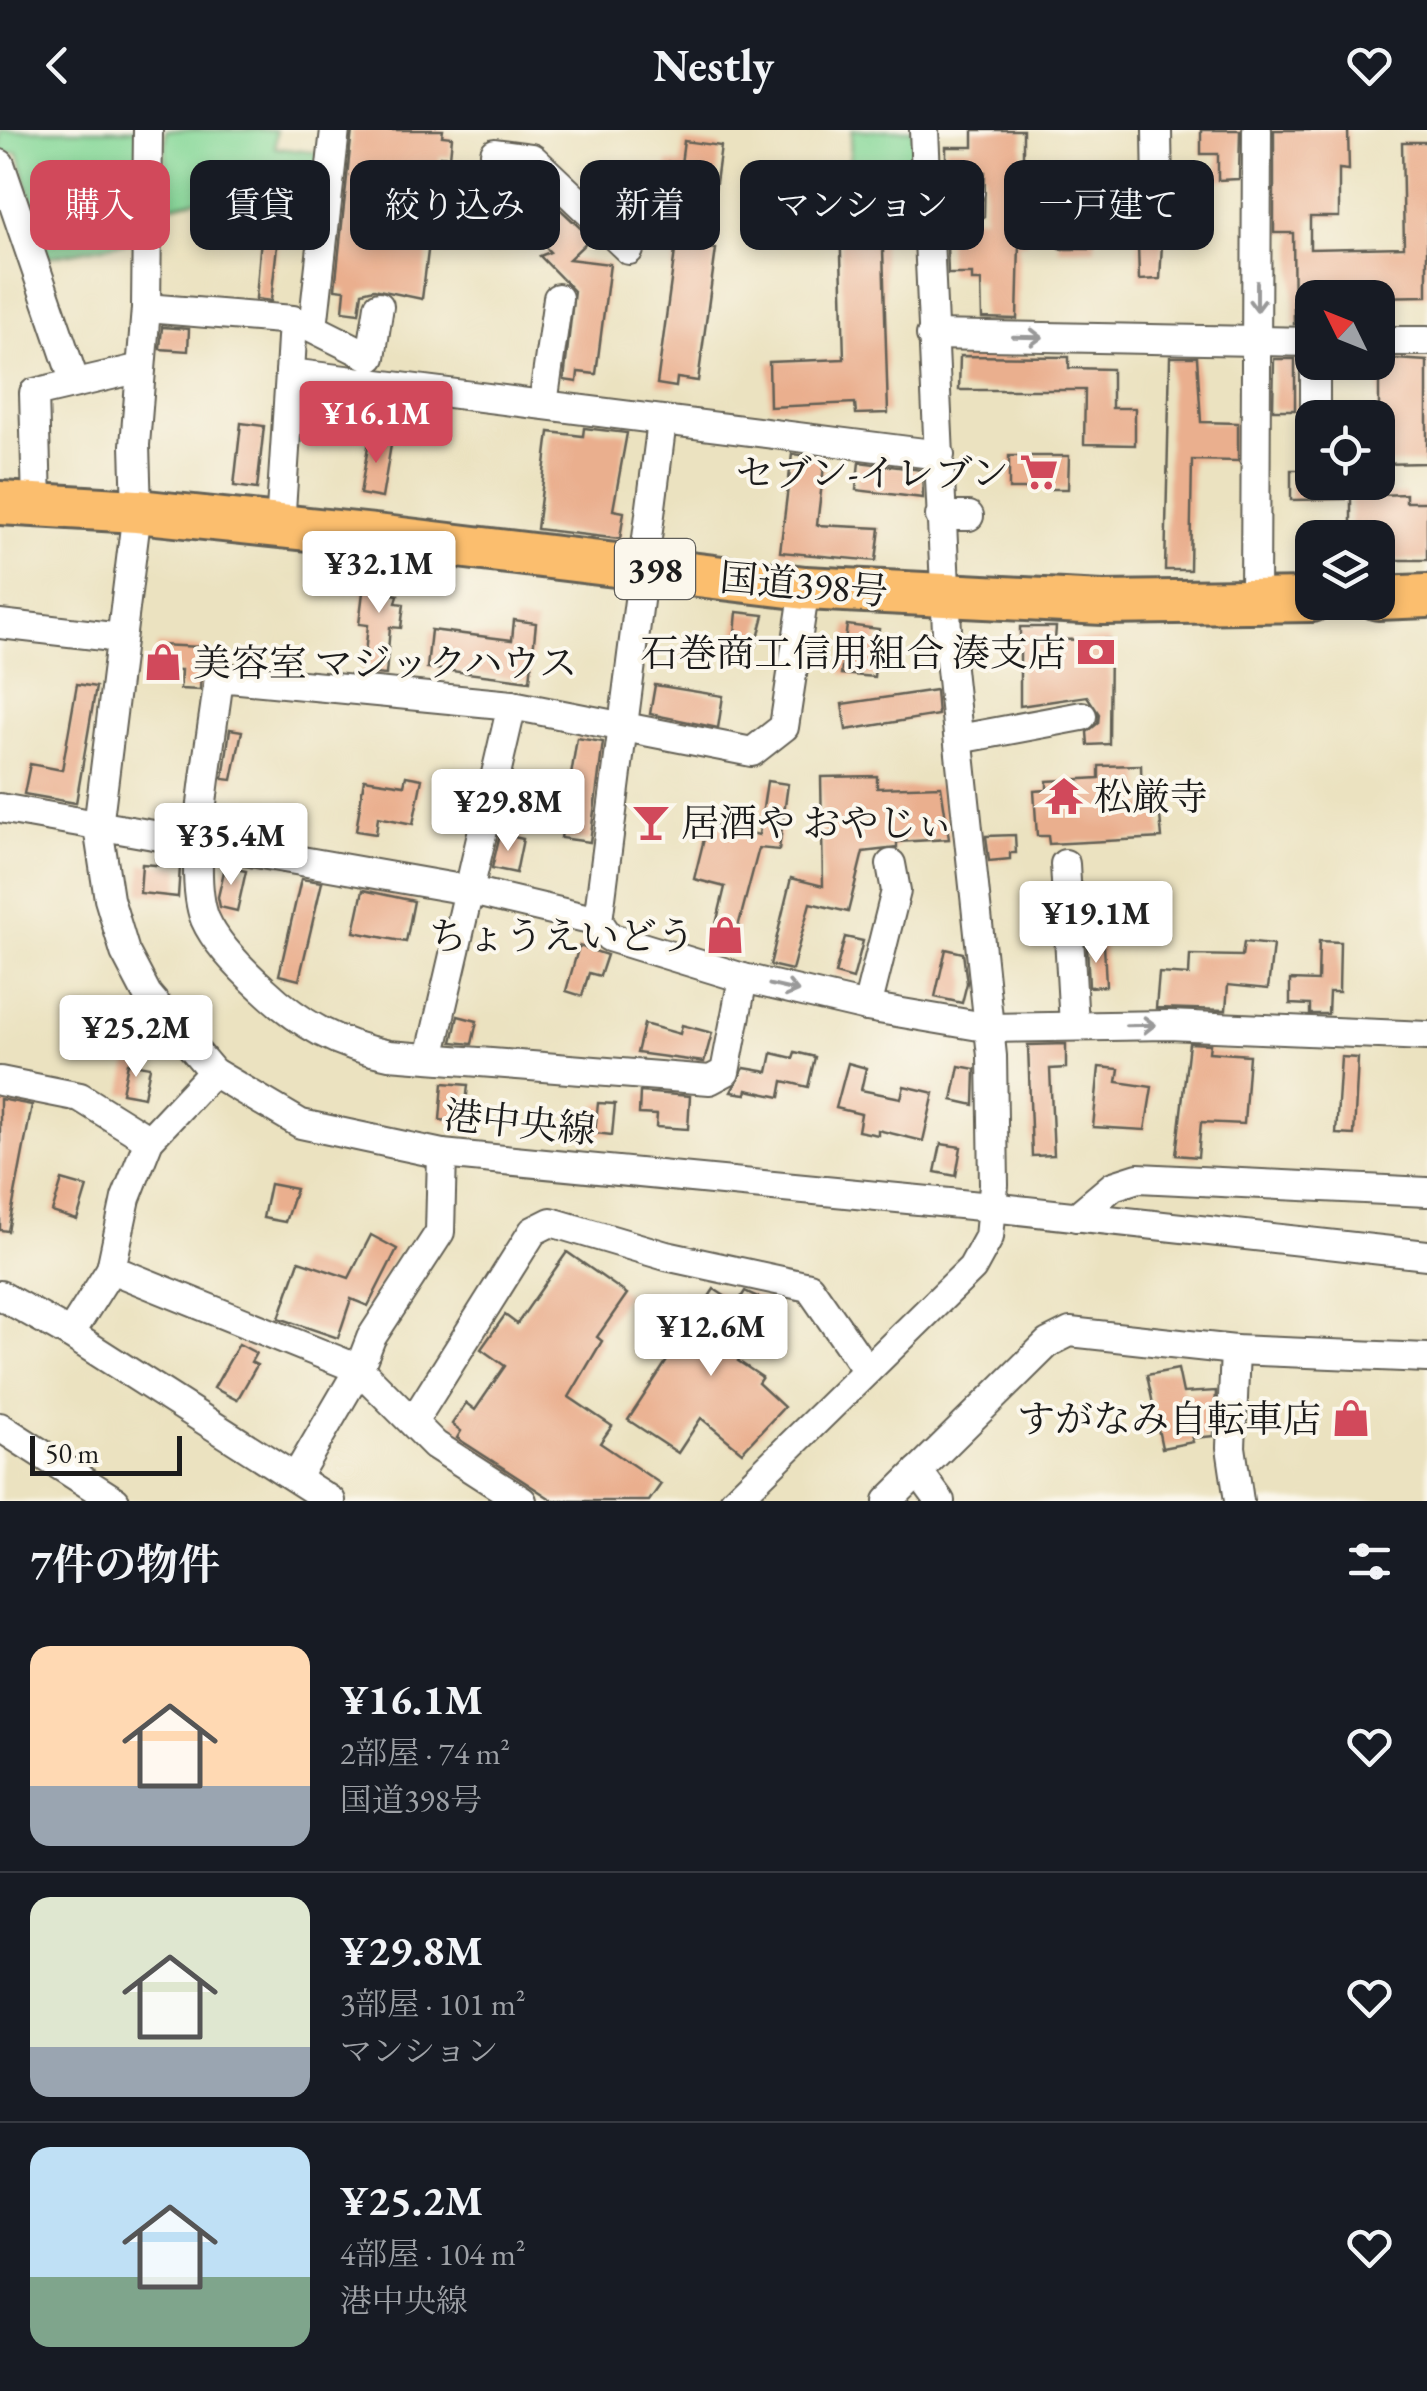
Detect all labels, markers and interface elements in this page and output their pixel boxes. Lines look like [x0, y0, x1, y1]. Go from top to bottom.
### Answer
text: Nestly [653, 36, 774, 94]
icon: back [30, 38, 85, 93]
icon: heart [1342, 38, 1397, 93]
chip: 購入 [30, 160, 170, 250]
chip: 賃貸 [190, 160, 330, 250]
chip: 絞り込み [350, 160, 560, 250]
chip: 新着 [580, 160, 720, 250]
chip: マンション [740, 160, 984, 250]
chip: 一戸建て [1004, 160, 1214, 250]
one-way arrow [1248, 280, 1266, 313]
north arrow [1295, 280, 1395, 380]
map controls [1295, 280, 1395, 620]
one-way arrow [1012, 328, 1044, 346]
pin: ¥16.1M [295, 381, 457, 466]
text: ¥16.1M [322, 392, 430, 434]
button: locate [1295, 400, 1395, 500]
place label: セブン-イレブン [736, 448, 1009, 497]
supermarket icon: セブン-イレブン [1018, 451, 1060, 493]
button: layers [1295, 520, 1395, 620]
pin: ¥32.1M [298, 531, 460, 616]
road number: 398 [615, 539, 695, 599]
text: ¥32.1M [325, 542, 433, 584]
street label: 国道398号 [718, 552, 890, 616]
place label: 石巻商工信用組合 湊支店 [640, 628, 1066, 677]
bank icon: 石巻商工信用組合 湊支店 [1075, 631, 1117, 673]
place label: 美容室 マジックハウス [193, 638, 577, 687]
shop icon: 美容室 マジックハウス [142, 641, 184, 683]
pin: ¥29.8M [427, 769, 589, 854]
place label: 松厳寺 [1094, 772, 1208, 821]
temple icon: 松厳寺 [1043, 775, 1085, 817]
text: ¥29.8M [454, 780, 562, 822]
place label: 居酒や おやじぃ [681, 798, 954, 847]
bar icon: 居酒や おやじぃ [630, 801, 672, 843]
pin: ¥35.4M [150, 803, 312, 888]
text: ¥35.4M [177, 814, 285, 856]
pin: ¥19.1M [1015, 881, 1177, 966]
text: ¥19.1M [1042, 892, 1150, 934]
place label: ちょうえいどう [429, 911, 695, 960]
shop icon: ちょうえいどう [704, 914, 746, 956]
one-way arrow [767, 980, 799, 998]
pin: ¥25.2M [55, 995, 217, 1080]
text: ¥25.2M [82, 1006, 190, 1048]
one-way arrow [1124, 1016, 1156, 1035]
street label: 港中央線 [442, 1090, 598, 1154]
pin: ¥12.6M [630, 1294, 792, 1379]
text: ¥12.6M [657, 1305, 765, 1347]
place label: すがなみ自転車店 [1017, 1394, 1321, 1443]
shop icon: すがなみ自転車店 [1330, 1397, 1372, 1439]
scale bar [30, 1431, 182, 1476]
text: 50 m [45, 1435, 99, 1471]
icon: filters [1342, 1534, 1397, 1589]
text: 7件の物件 [30, 1537, 220, 1592]
text: ¥16.1M [340, 1672, 483, 1727]
icon: home [110, 1686, 230, 1806]
icon: heart [1342, 1719, 1397, 1774]
text: 2部屋 · 74 m² [340, 1732, 510, 1774]
text: 国道398号 [340, 1779, 482, 1821]
text: ¥29.8M [340, 1923, 483, 1978]
icon: home [110, 1937, 230, 2057]
icon: heart [1342, 1970, 1397, 2025]
text: 3部屋 · 101 m² [340, 1983, 526, 2025]
text: マンション [340, 2030, 499, 2072]
text: ¥25.2M [340, 2173, 483, 2228]
icon: home [110, 2187, 230, 2307]
icon: heart [1342, 2220, 1397, 2275]
text: 4部屋 · 104 m² [340, 2233, 526, 2275]
text: 港中央線 [340, 2280, 468, 2322]

